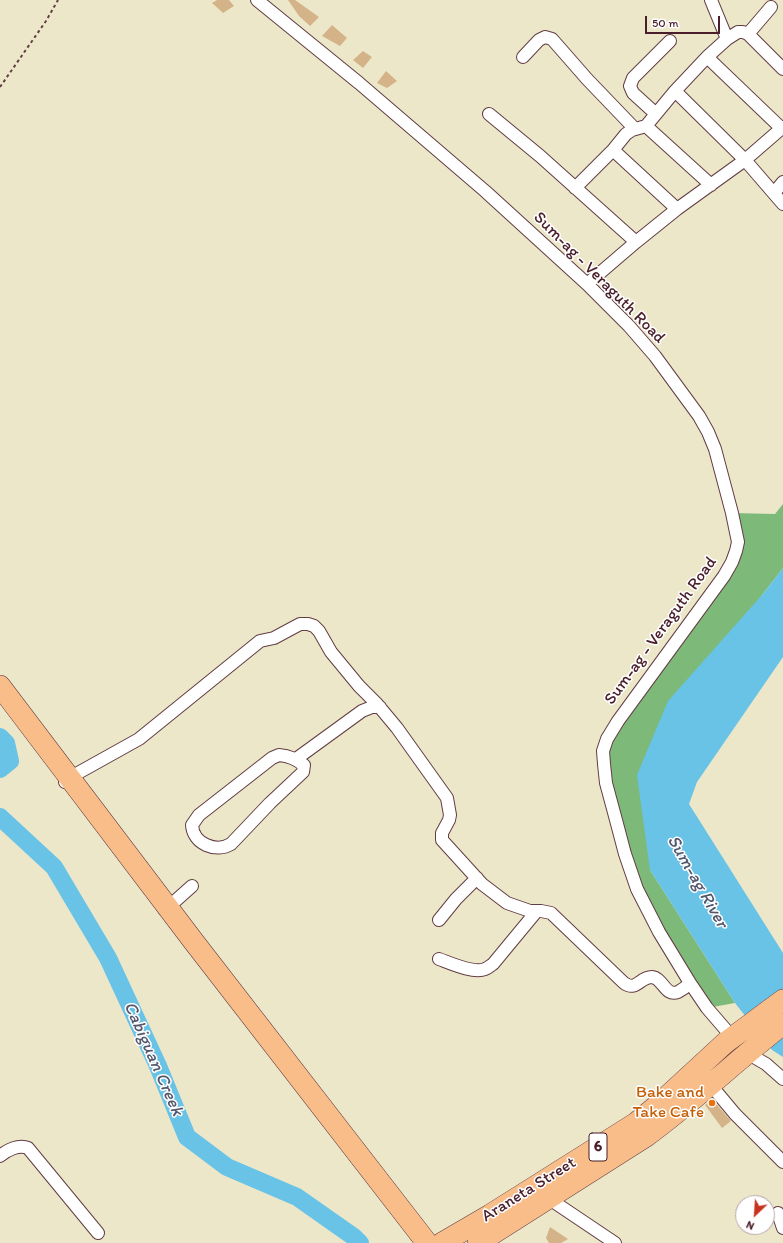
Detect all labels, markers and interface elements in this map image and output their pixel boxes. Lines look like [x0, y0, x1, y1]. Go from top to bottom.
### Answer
scale bar [647, 8, 722, 34]
text: 50 m [652, 16, 678, 30]
street label: Sum-ag - Veraguth Road [529, 208, 669, 348]
street label: Sum-ag - Veraguth Road [600, 553, 722, 709]
water label: Sum-ag River [662, 832, 732, 932]
water label: Cabiguan Creek [118, 999, 188, 1119]
place label: Bake and Take Cafe [632, 1083, 704, 1123]
marker: Bake and Take Cafe [707, 1098, 717, 1108]
road number: 6 [589, 1133, 607, 1161]
street label: Araneta Street [478, 1153, 580, 1227]
north arrow [735, 1195, 775, 1235]
text: N [744, 1218, 756, 1233]

